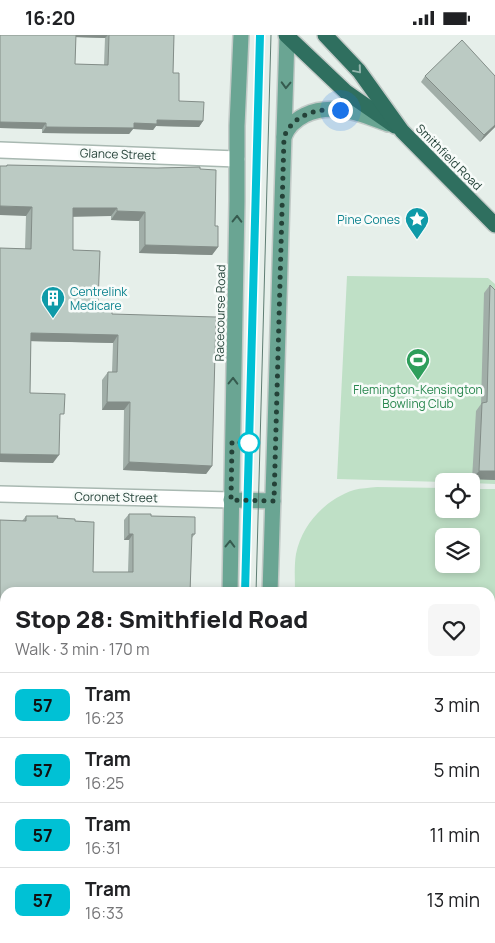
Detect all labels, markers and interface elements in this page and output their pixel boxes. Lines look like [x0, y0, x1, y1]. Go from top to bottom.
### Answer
text: 16:20 [25, 5, 75, 31]
one-way arrow [353, 65, 362, 74]
one-way arrow [280, 81, 291, 89]
your location [328, 98, 353, 123]
street label: Smithfield Road [412, 120, 486, 194]
street label: Glance Street [80, 144, 157, 164]
place icon: Pine Cones [404, 206, 430, 240]
place label: Pine Cones [337, 211, 400, 228]
one-way arrow [231, 215, 242, 223]
street label: Racecourse Road [211, 265, 229, 361]
place label: Centrelink Medicare [70, 283, 128, 314]
building icon: Centrelink Medicare [40, 285, 66, 319]
sports icon: Flemington-Kensington Bowling Club [405, 347, 431, 381]
one-way arrow [228, 377, 239, 385]
place label: Flemington-Kensington Bowling Club [353, 381, 483, 412]
unlabelled marker [238, 432, 260, 454]
map controls [435, 473, 480, 573]
button: locate [435, 473, 480, 518]
street label: Coronet Street [74, 488, 158, 506]
button: layers [435, 528, 480, 573]
one-way arrow [225, 540, 235, 548]
text: Stop 28: Smithfield Road [15, 602, 308, 635]
button: heart [428, 604, 480, 656]
text: Walk · 3 min · 170 m [15, 638, 150, 660]
text: Tram [85, 681, 131, 707]
text: 3 min [434, 692, 480, 718]
text: 57 [32, 693, 53, 717]
text: 16:23 [85, 707, 124, 729]
text: Tram [85, 746, 131, 772]
text: 5 min [433, 757, 480, 783]
text: 57 [32, 758, 53, 782]
text: 16:25 [85, 772, 124, 794]
text: Tram [85, 811, 131, 837]
text: 11 min [430, 822, 480, 848]
text: 57 [32, 823, 53, 847]
text: 16:31 [85, 837, 121, 859]
text: Tram [85, 876, 131, 902]
text: 13 min [426, 887, 480, 913]
text: 57 [32, 888, 53, 912]
text: 16:33 [85, 902, 124, 924]

